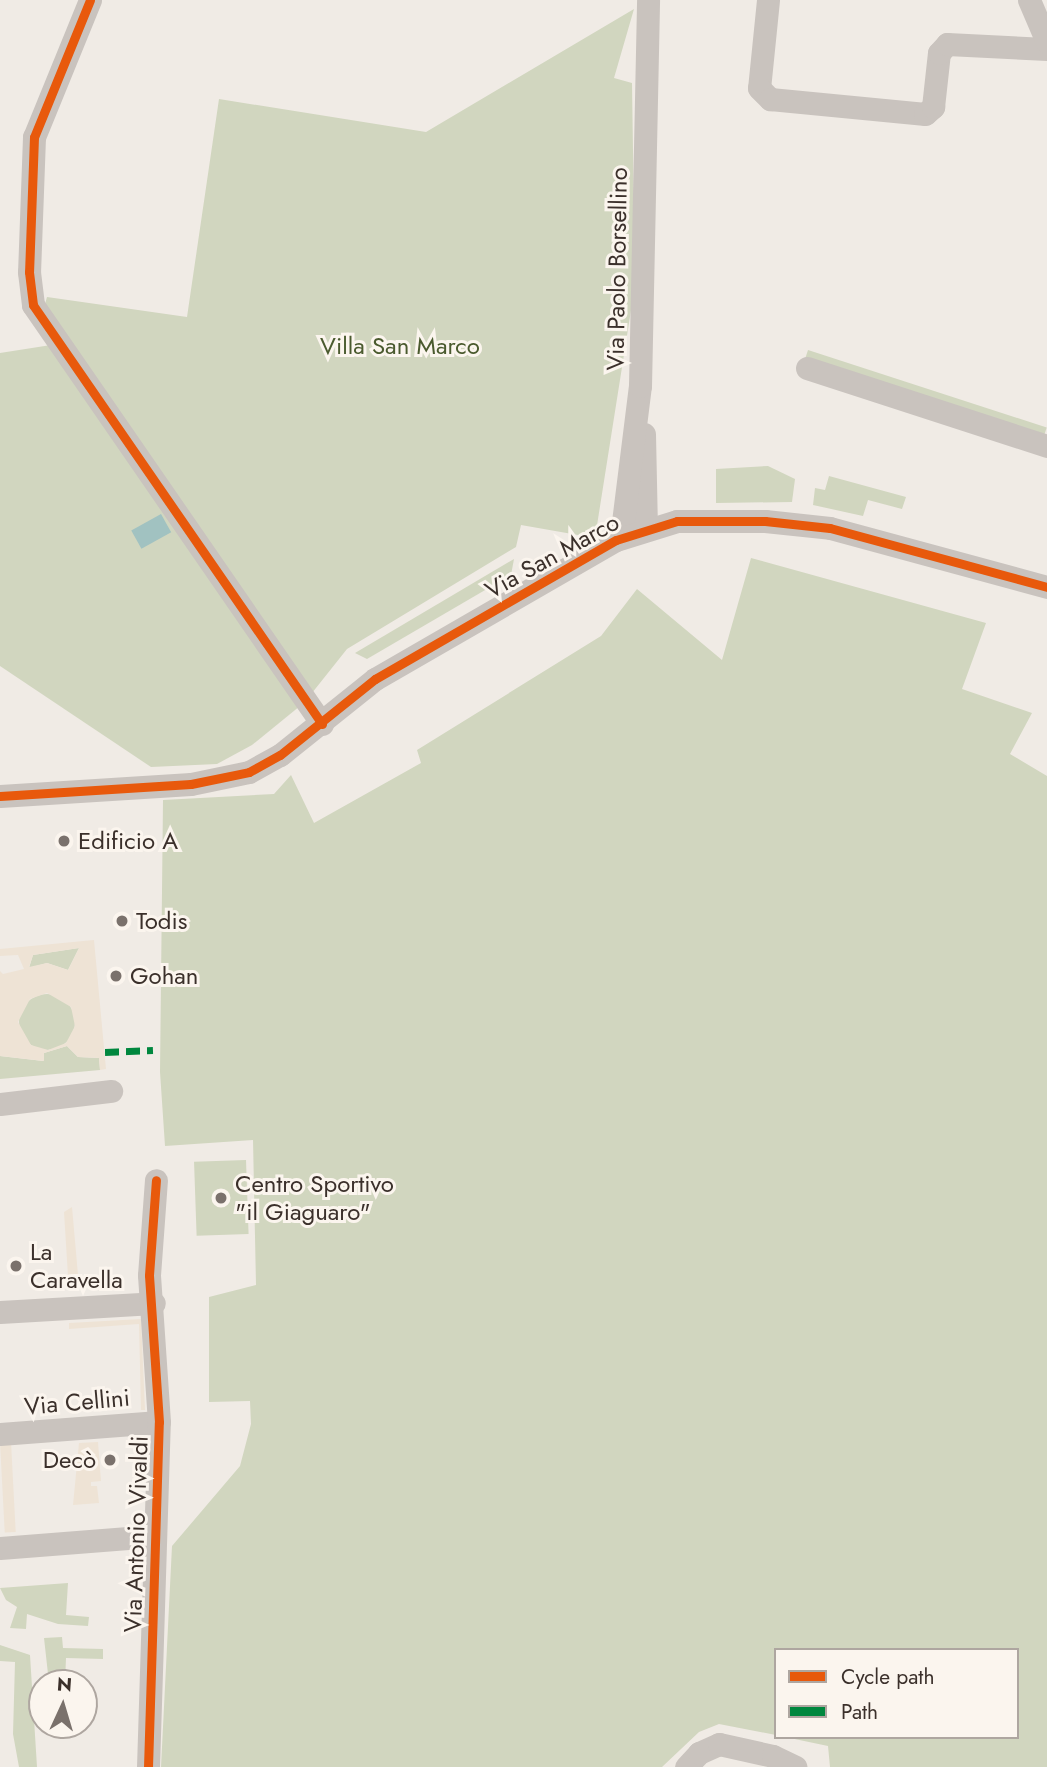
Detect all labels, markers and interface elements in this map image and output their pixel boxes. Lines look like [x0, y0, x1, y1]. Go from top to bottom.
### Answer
street label: Via Paolo Borsellino [601, 167, 633, 371]
park label: Villa San Marco [320, 332, 480, 360]
street label: Via San Marco [480, 507, 624, 605]
place label: Edificio A [78, 827, 178, 855]
marker: Edificio A [56, 833, 72, 849]
place label: Todis [136, 907, 187, 935]
marker: Todis [114, 913, 130, 929]
place label: Gohan [130, 962, 198, 990]
marker: Gohan [108, 968, 124, 984]
place label: Centro Sportivo "il Giaguaro" [235, 1170, 394, 1226]
marker: Centro Sportivo "il Giaguaro" [213, 1190, 229, 1206]
place label: La Caravella [30, 1238, 123, 1294]
marker: La Caravella [8, 1258, 24, 1274]
street label: Via Cellini [23, 1383, 131, 1421]
street label: Via Antonio Vivaldi [118, 1435, 154, 1633]
place label: Decò [43, 1446, 96, 1474]
marker: Decò [102, 1452, 118, 1468]
legend [774, 1648, 1019, 1739]
text: Cycle path [841, 1662, 934, 1692]
north arrow [28, 1669, 98, 1739]
text: N [56, 1671, 73, 1699]
text: Path [841, 1697, 878, 1727]

